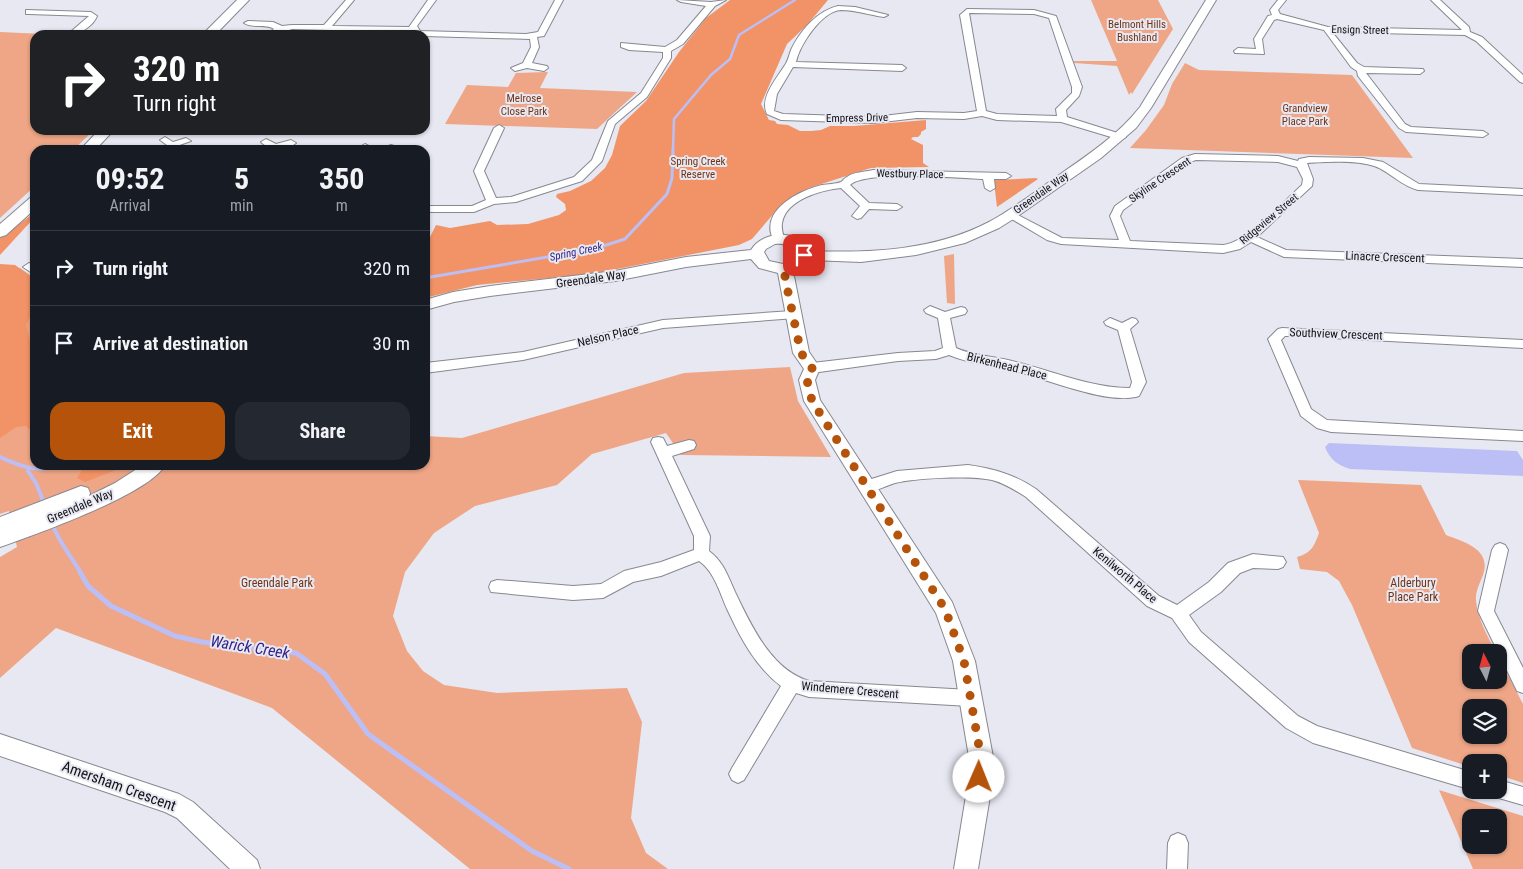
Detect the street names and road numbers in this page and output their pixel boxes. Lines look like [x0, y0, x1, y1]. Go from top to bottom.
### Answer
street label: Ensign Street [1331, 23, 1389, 37]
street label: Empress Drive [826, 111, 888, 125]
street label: Skyline Crescent [1127, 155, 1193, 205]
street label: Westbury Place [876, 167, 944, 181]
street label: Greendale Way [1011, 169, 1071, 217]
street label: Ridgeview Street [1237, 191, 1301, 247]
street label: Linacre Crescent [1345, 249, 1425, 265]
street label: Greendale Way [555, 267, 627, 291]
street label: Nelson Place [576, 322, 640, 350]
street label: Southview Crescent [1289, 325, 1383, 343]
street label: Birkenhead Place [966, 349, 1049, 383]
street label: Greendale Way [45, 486, 115, 526]
street label: Kenilworth Place [1090, 544, 1160, 606]
street label: Windemere Crescent [801, 679, 900, 701]
street label: Amersham Crescent [60, 757, 178, 815]

